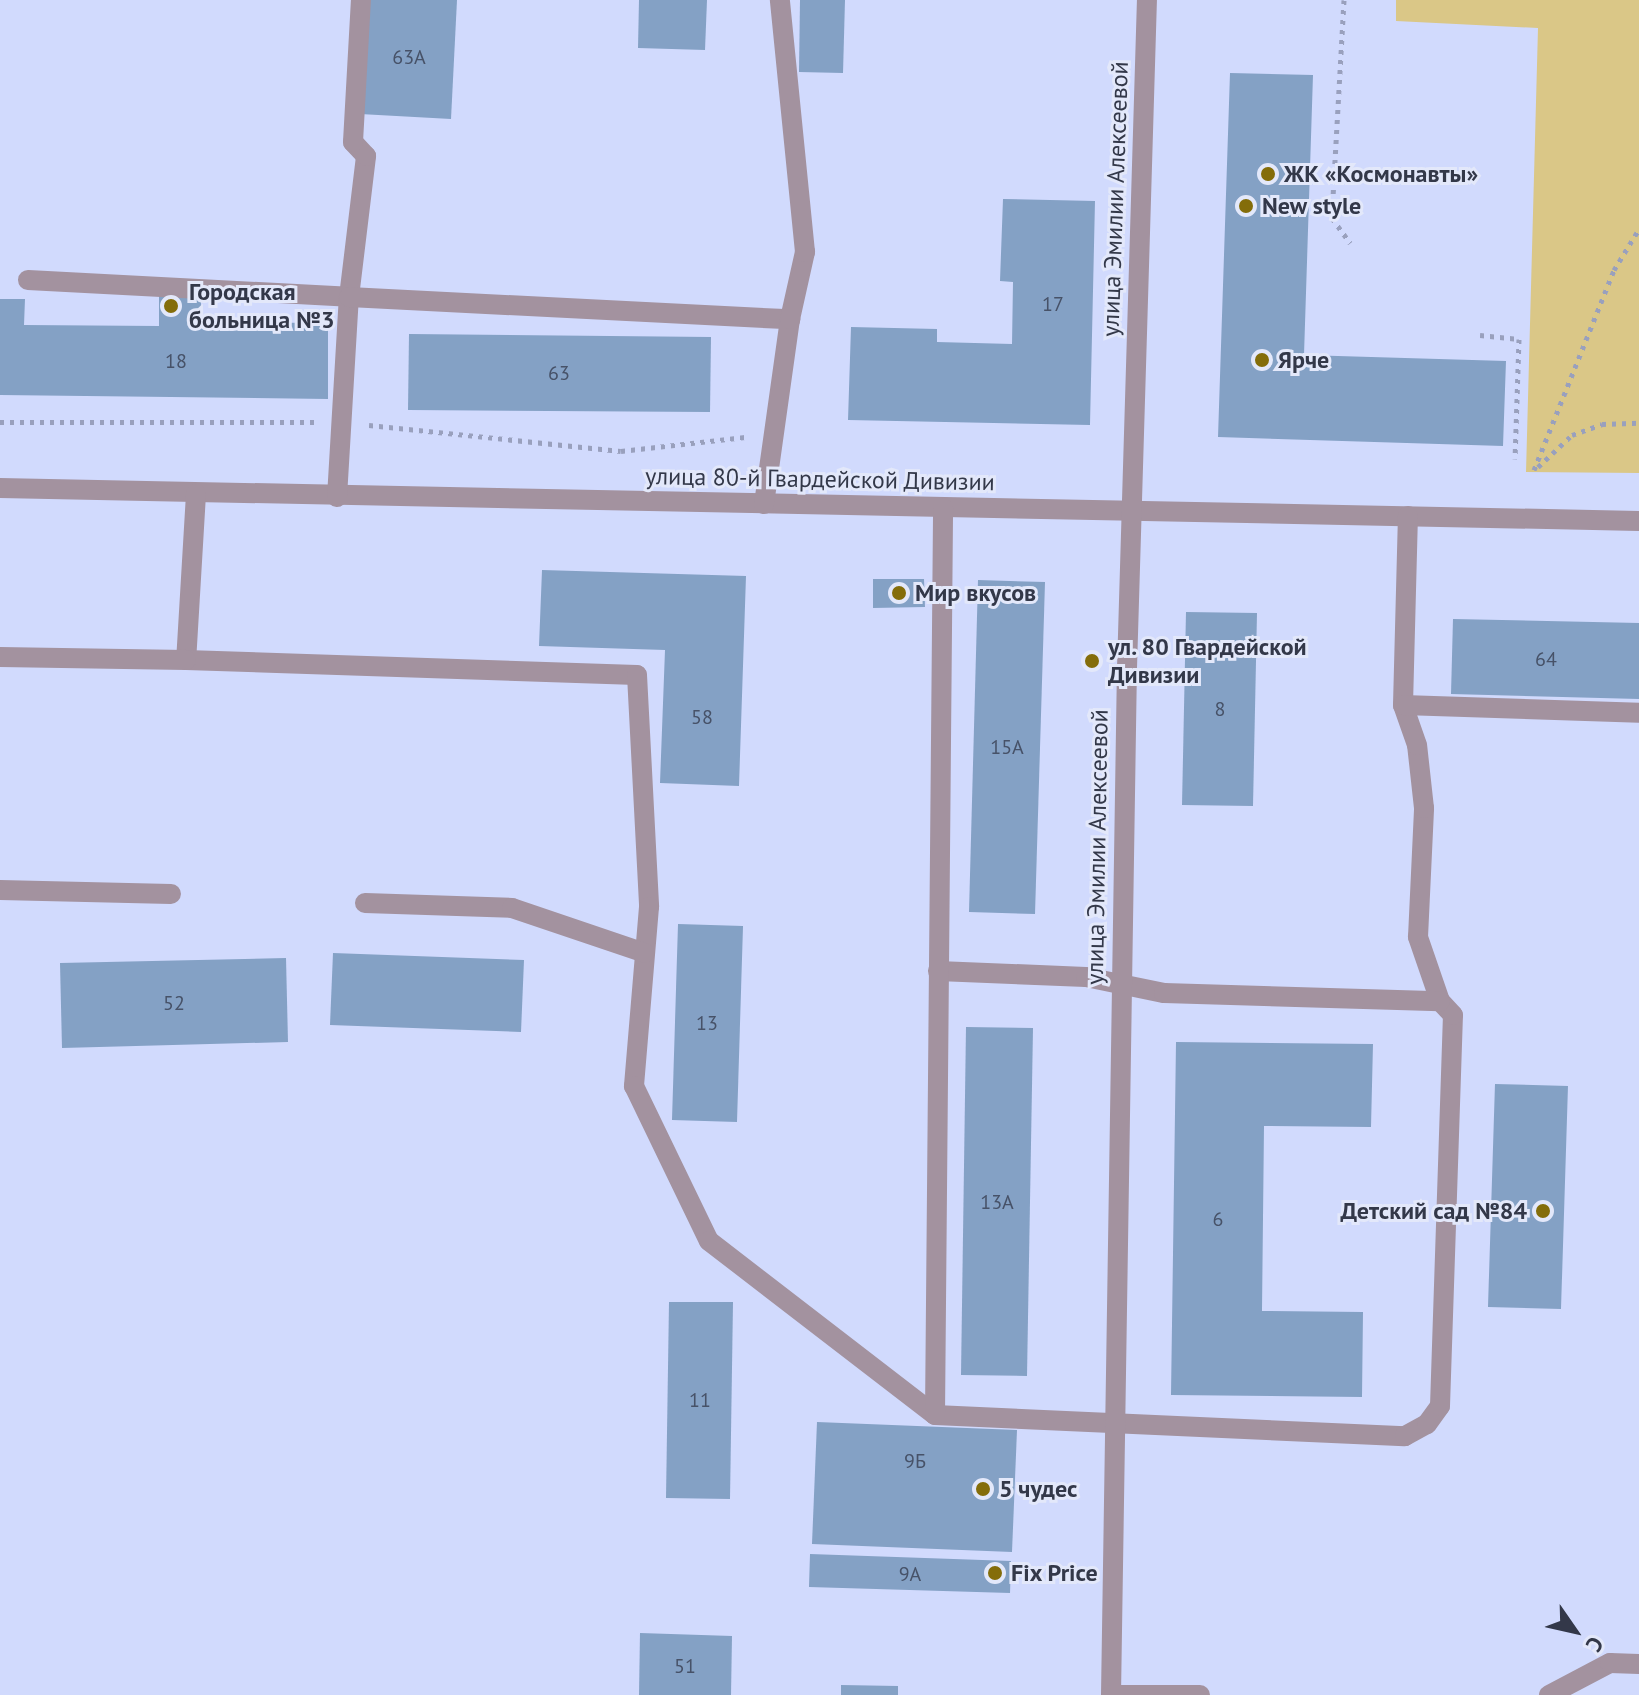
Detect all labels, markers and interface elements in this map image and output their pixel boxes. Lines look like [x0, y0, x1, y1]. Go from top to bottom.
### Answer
house number: 63А [392, 45, 426, 69]
street label: улица Эмилии Алексеевой [1096, 60, 1134, 338]
place label: ЖК «Космонавты» [1284, 160, 1479, 188]
marker: ЖК «Космонавты» [1259, 165, 1277, 183]
place label: New style [1262, 192, 1362, 220]
marker: New style [1237, 197, 1255, 215]
place label: Городская больница №3 [189, 278, 335, 334]
house number: 17 [1042, 292, 1064, 316]
marker: Городская больница №3 [160, 295, 182, 317]
place label: Ярче [1278, 346, 1329, 374]
house number: 18 [165, 349, 187, 373]
marker: Ярче [1253, 351, 1271, 369]
house number: 63 [548, 361, 570, 385]
street label: улица 80-й Гвардейской Дивизии [645, 462, 995, 496]
place label: Мир вкусов [915, 579, 1036, 607]
marker: Мир вкусов [890, 584, 908, 602]
place label: ул. 80 Гвардейской Дивизии [1108, 633, 1308, 689]
house number: 64 [1535, 647, 1557, 671]
marker: ул. 80 Гвардейской Дивизии [1083, 652, 1101, 670]
house number: 8 [1215, 697, 1225, 721]
house number: 58 [691, 705, 713, 729]
street label: улица Эмилии Алексеевой [1080, 709, 1114, 985]
house number: 15А [990, 735, 1024, 759]
house number: 52 [163, 991, 185, 1015]
house number: 13 [696, 1011, 718, 1035]
house number: 13А [980, 1190, 1014, 1214]
place label: Детский сад №84 [1341, 1197, 1527, 1225]
marker: Детский сад №84 [1534, 1202, 1552, 1220]
house number: 6 [1213, 1207, 1223, 1231]
house number: 11 [689, 1388, 711, 1412]
house number: 9Б [904, 1449, 926, 1473]
place label: 5 чудес [999, 1475, 1078, 1503]
marker: 5 чудес [974, 1480, 992, 1498]
place label: Fix Price [1011, 1559, 1098, 1587]
house number: 9А [899, 1562, 921, 1586]
marker: Fix Price [986, 1564, 1004, 1582]
north arrow [1535, 1591, 1615, 1671]
text: С [1580, 1631, 1610, 1657]
house number: 51 [674, 1654, 696, 1678]

